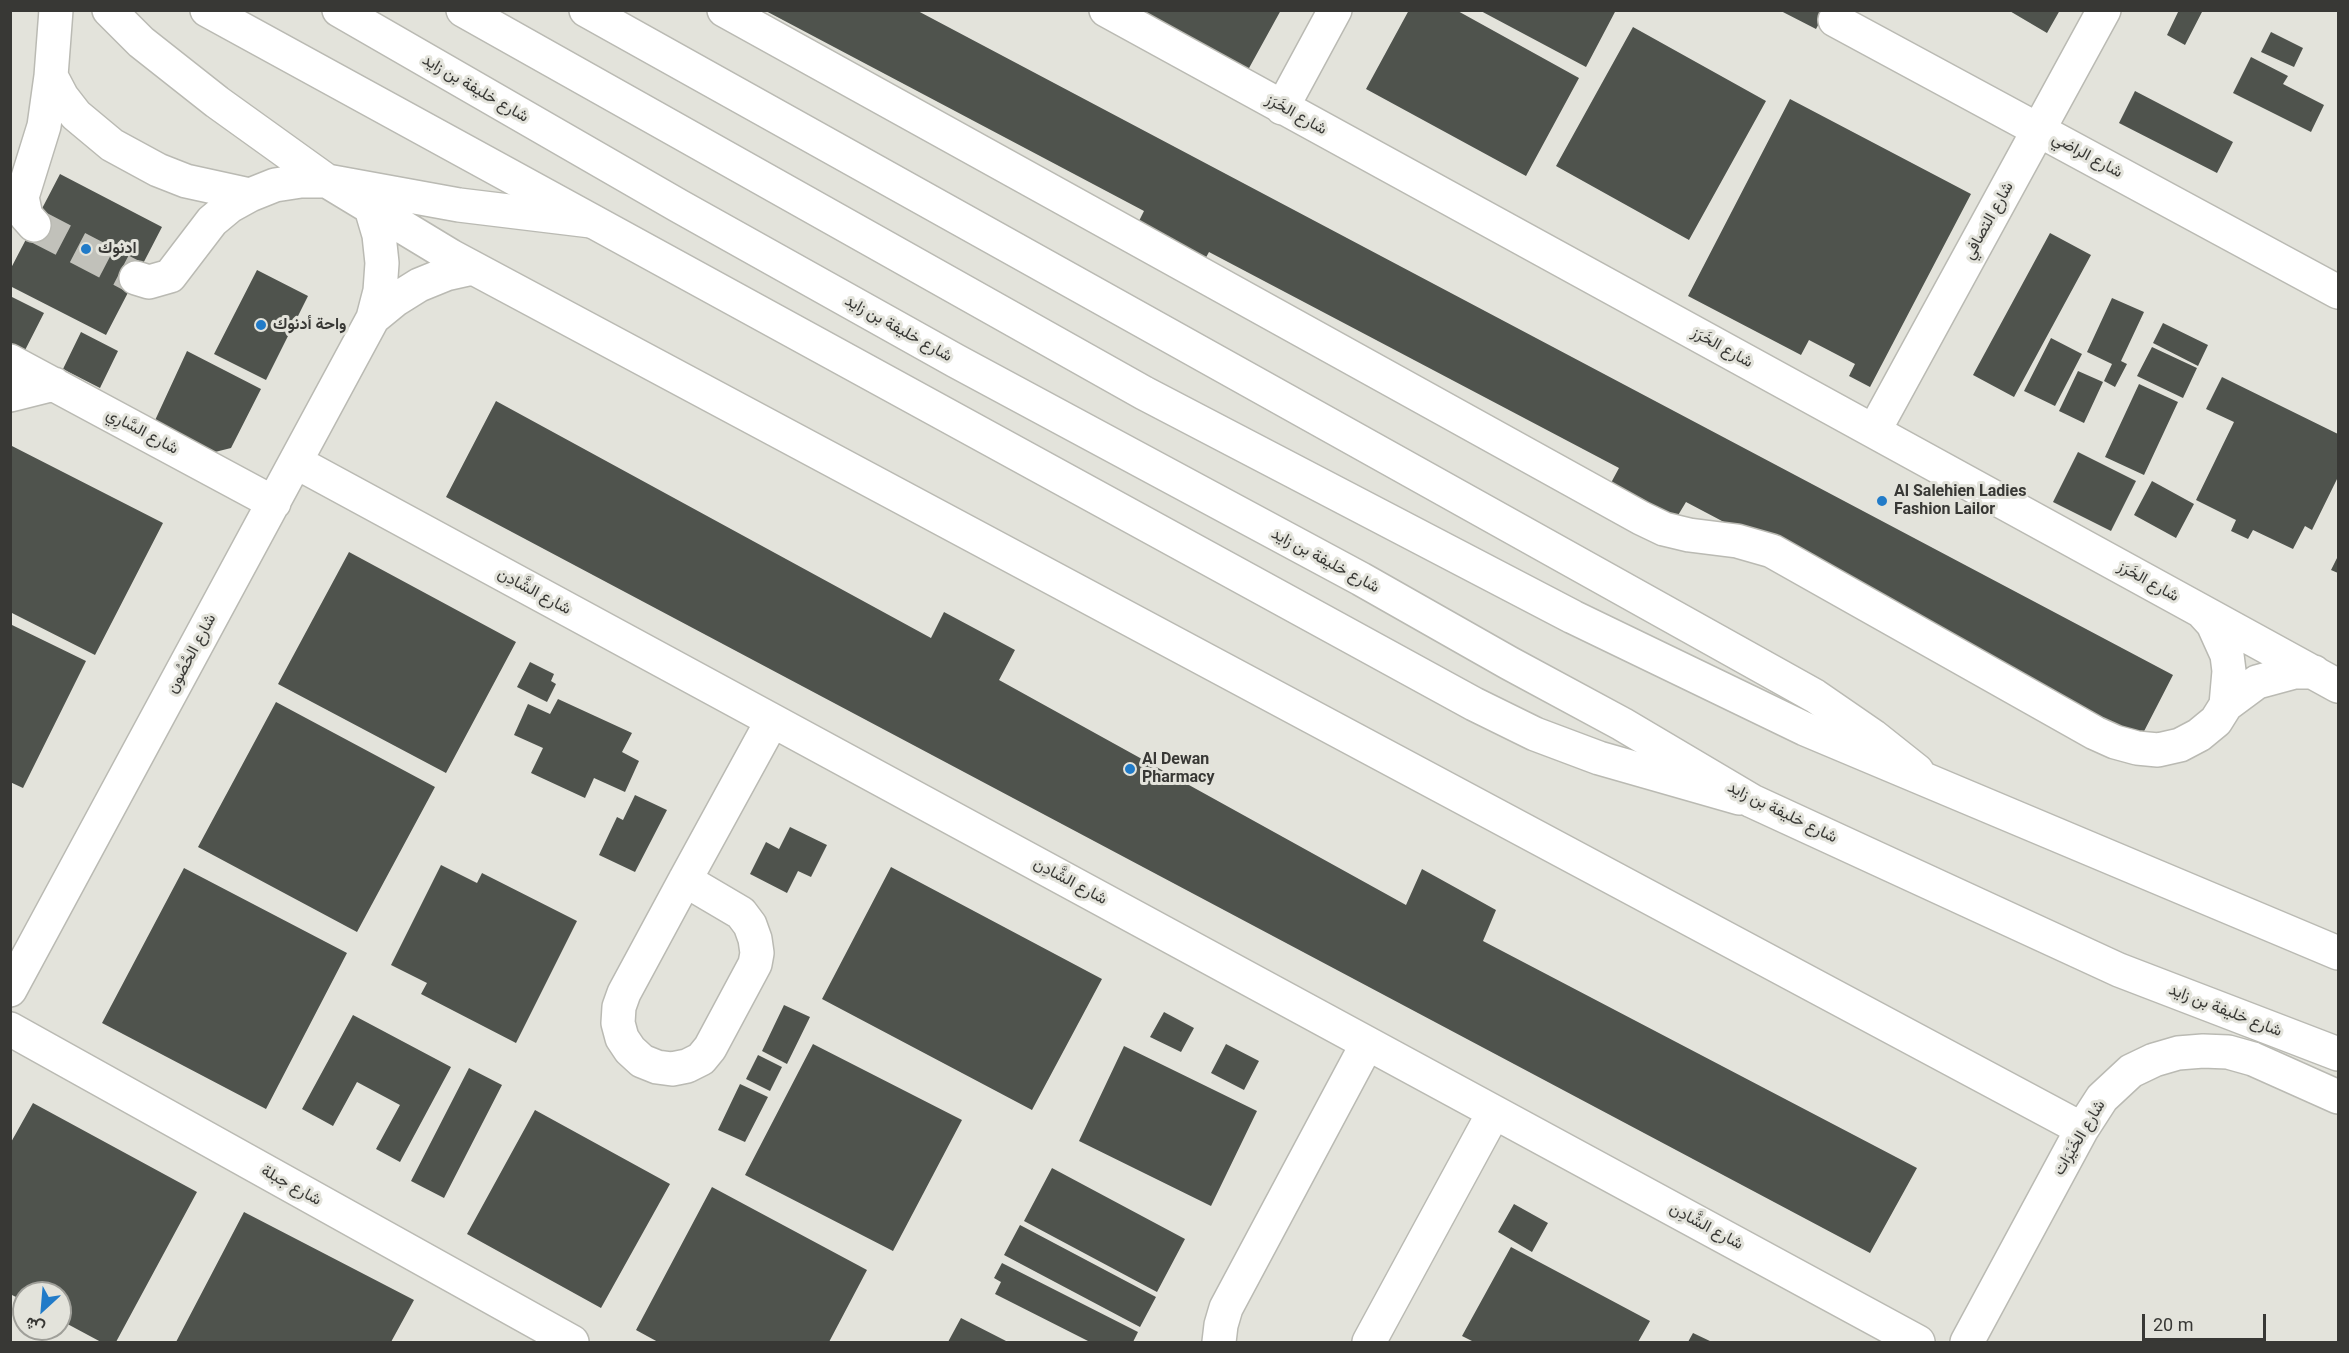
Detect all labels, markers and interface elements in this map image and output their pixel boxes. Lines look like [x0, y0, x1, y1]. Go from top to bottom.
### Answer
street label: شارع خليفة بن زايد [418, 51, 532, 127]
street label: شارع الخَرَز [1262, 90, 1330, 140]
street label: شارع الراضي [2048, 129, 2126, 183]
street label: شارع التصافي [1960, 179, 2018, 263]
place label: ادنوك [98, 239, 137, 259]
marker: ادنوك [79, 242, 93, 256]
street label: شارع خليفة بن زايد [841, 292, 955, 366]
place label: واحة أدنوك [273, 315, 346, 335]
marker: واحة أدنوك [254, 318, 268, 332]
street label: شارع الخَرَز [1688, 323, 1756, 373]
street label: شارع السَّارِي [103, 405, 181, 459]
place label: Al Salehien Ladies Fashion Lailor [1894, 482, 2026, 520]
marker: Al Salehien Ladies Fashion Lailor [1875, 494, 1889, 508]
street label: شارع خليفة بن زايد [1268, 524, 1382, 598]
street label: شارع الخَرَز [2114, 557, 2182, 607]
street label: شارع الشَّادِن [494, 565, 574, 619]
street label: شارع الحُصُون [163, 611, 221, 697]
place label: Al Dewan Pharmacy [1142, 750, 1215, 788]
marker: Al Dewan Pharmacy [1123, 762, 1137, 776]
street label: شارع خليفة بن زايد [1724, 778, 1840, 848]
street label: شارع الشَّادِن [1030, 855, 1110, 909]
street label: شارع خليفة بن زايد [2166, 981, 2284, 1041]
street label: شارع الخَيْرَات [2050, 1097, 2110, 1179]
street label: شارع جبلة [258, 1162, 324, 1210]
street label: شارع الشَّادِن [1666, 1200, 1746, 1254]
north arrow [12, 1281, 72, 1341]
scale bar [2145, 1302, 2270, 1340]
text: ش [22, 1313, 48, 1339]
text: 20 m [2153, 1314, 2193, 1335]

